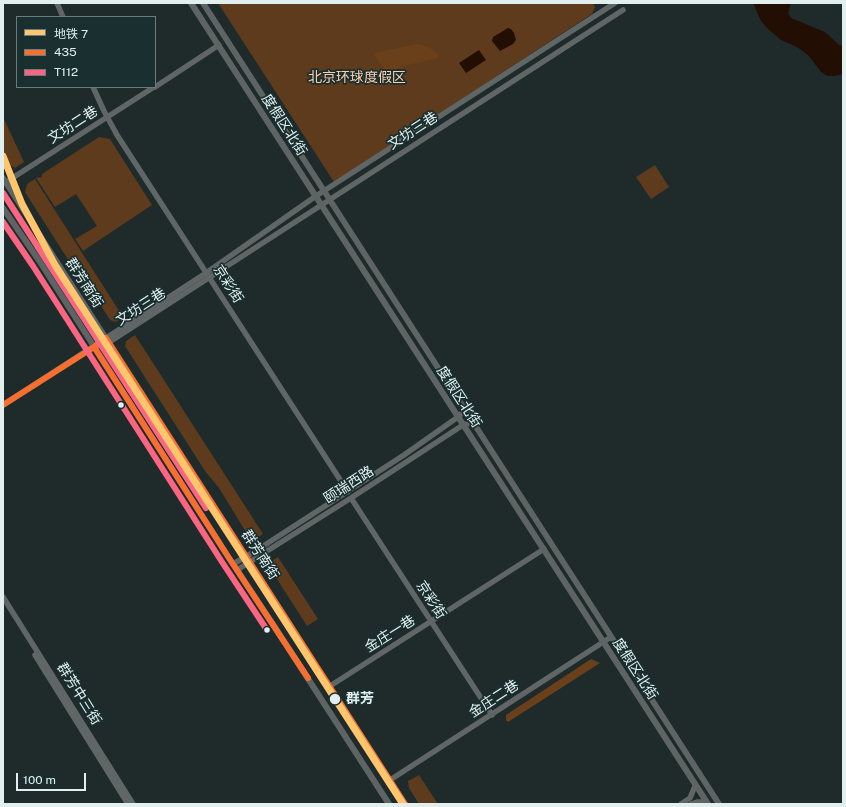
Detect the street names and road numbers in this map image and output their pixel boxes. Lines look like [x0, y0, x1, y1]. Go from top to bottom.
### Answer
street label: 度假区北街 [258, 91, 310, 159]
street label: 文坊二巷 [45, 103, 101, 147]
street label: 文坊三巷 [385, 109, 441, 153]
street label: 群芳南街 [62, 255, 106, 311]
street label: 京彩街 [210, 262, 246, 306]
street label: 文坊三巷 [113, 285, 169, 329]
street label: 度假区北街 [433, 363, 485, 431]
street label: 颐瑞西路 [321, 463, 377, 507]
street label: 群芳南街 [238, 527, 282, 583]
street label: 京彩街 [413, 578, 449, 622]
street label: 金庄一巷 [362, 612, 418, 656]
street label: 度假区北街 [609, 635, 661, 703]
street label: 群芳中三街 [53, 660, 105, 728]
street label: 金庄二巷 [466, 677, 522, 721]

